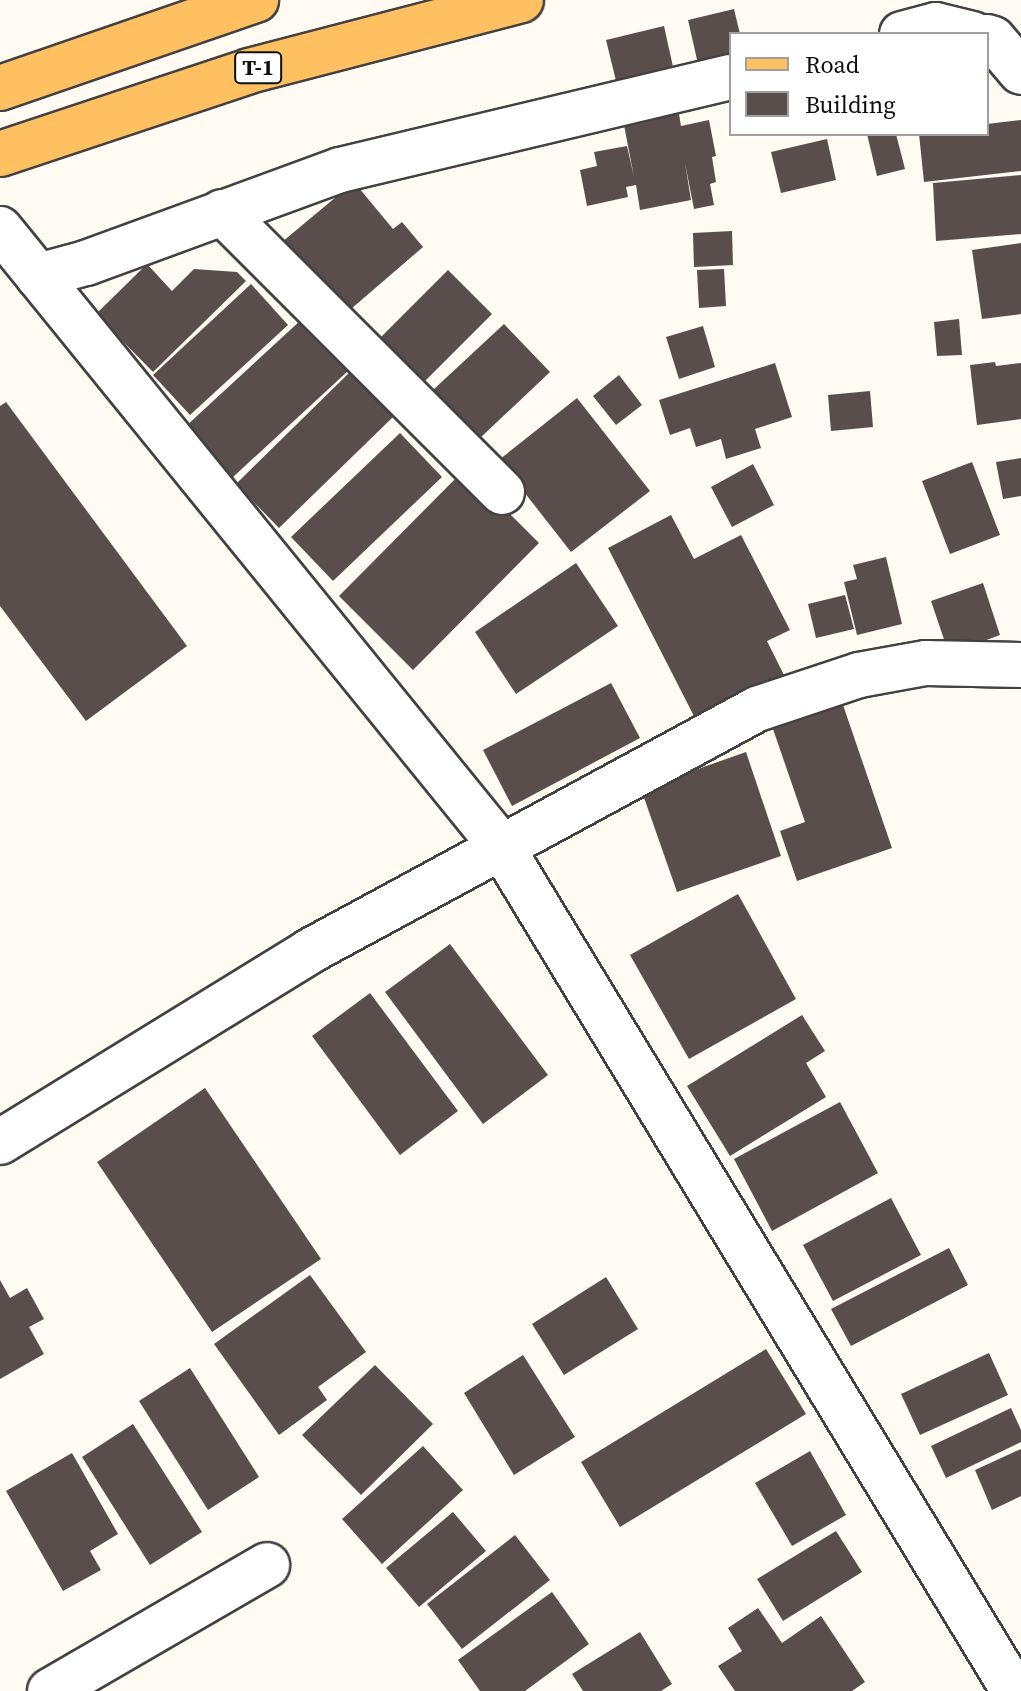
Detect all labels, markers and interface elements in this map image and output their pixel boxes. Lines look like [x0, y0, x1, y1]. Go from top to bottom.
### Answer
legend [729, 32, 989, 136]
text: Road [805, 48, 859, 81]
road number: T-1 [234, 50, 282, 86]
text: Building [805, 88, 896, 121]

